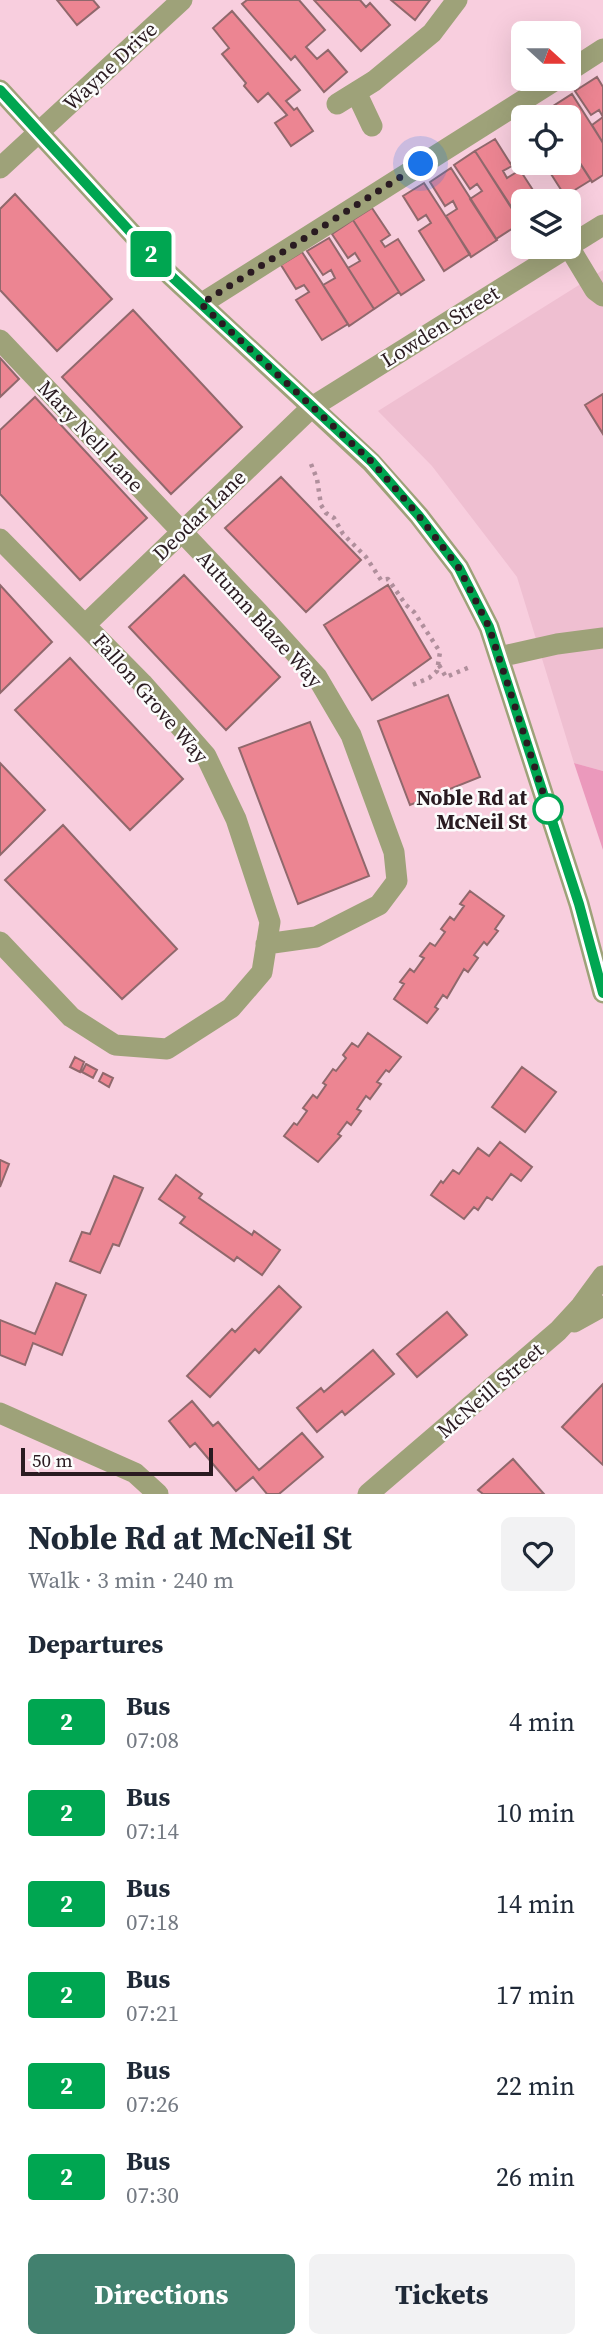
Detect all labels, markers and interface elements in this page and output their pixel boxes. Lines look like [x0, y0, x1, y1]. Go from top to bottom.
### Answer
street label: Wayne Drive [57, 15, 163, 117]
north arrow [511, 21, 581, 91]
map controls [511, 21, 581, 259]
button: locate [511, 105, 581, 175]
your location [403, 146, 438, 181]
button: layers [511, 189, 581, 259]
line badge: 2 [128, 231, 174, 277]
text: 2 [144, 237, 158, 270]
street label: Lowden Street [375, 278, 505, 374]
street label: Mary Nell Lane [31, 374, 151, 498]
street label: Deodar Lane [146, 463, 252, 567]
street label: Autumn Blaze Way [190, 544, 330, 694]
street label: Fallon Grove Way [86, 627, 216, 769]
place label: Noble Rd at McNeil St [416, 783, 527, 836]
marker: Noble Rd at McNeil St [533, 794, 563, 824]
street label: McNeill Street [430, 1335, 550, 1444]
scale bar [21, 1445, 214, 1477]
text: 50 m [32, 1447, 73, 1473]
text: Noble Rd at McNeil St [28, 1515, 352, 1560]
button: heart [501, 1517, 575, 1591]
text: Walk · 3 min · 240 m [28, 1564, 234, 1596]
text: Departures [28, 1626, 163, 1662]
text: Bus [126, 1688, 170, 1724]
text: 4 min [509, 1704, 575, 1740]
text: 2 [60, 1705, 73, 1738]
text: 07:08 [126, 1724, 179, 1756]
text: Bus [126, 1779, 170, 1815]
text: 10 min [496, 1795, 575, 1831]
text: 2 [60, 1796, 73, 1829]
text: 07:14 [126, 1815, 179, 1847]
text: Bus [126, 1870, 170, 1906]
text: 14 min [496, 1886, 575, 1922]
text: 2 [60, 1887, 73, 1920]
text: 07:18 [126, 1906, 179, 1938]
text: Bus [126, 1961, 170, 1997]
text: 17 min [496, 1977, 575, 2013]
text: 2 [60, 1978, 73, 2011]
text: 07:21 [126, 1997, 179, 2029]
text: Bus [126, 2052, 170, 2088]
text: 22 min [496, 2068, 575, 2104]
text: 2 [60, 2069, 73, 2102]
text: 07:26 [126, 2088, 179, 2120]
text: Bus [126, 2143, 170, 2179]
text: 26 min [496, 2159, 575, 2195]
text: 2 [60, 2160, 73, 2193]
text: 07:30 [126, 2179, 179, 2211]
button: Directions [28, 2254, 295, 2334]
button: Tickets [309, 2254, 575, 2334]

